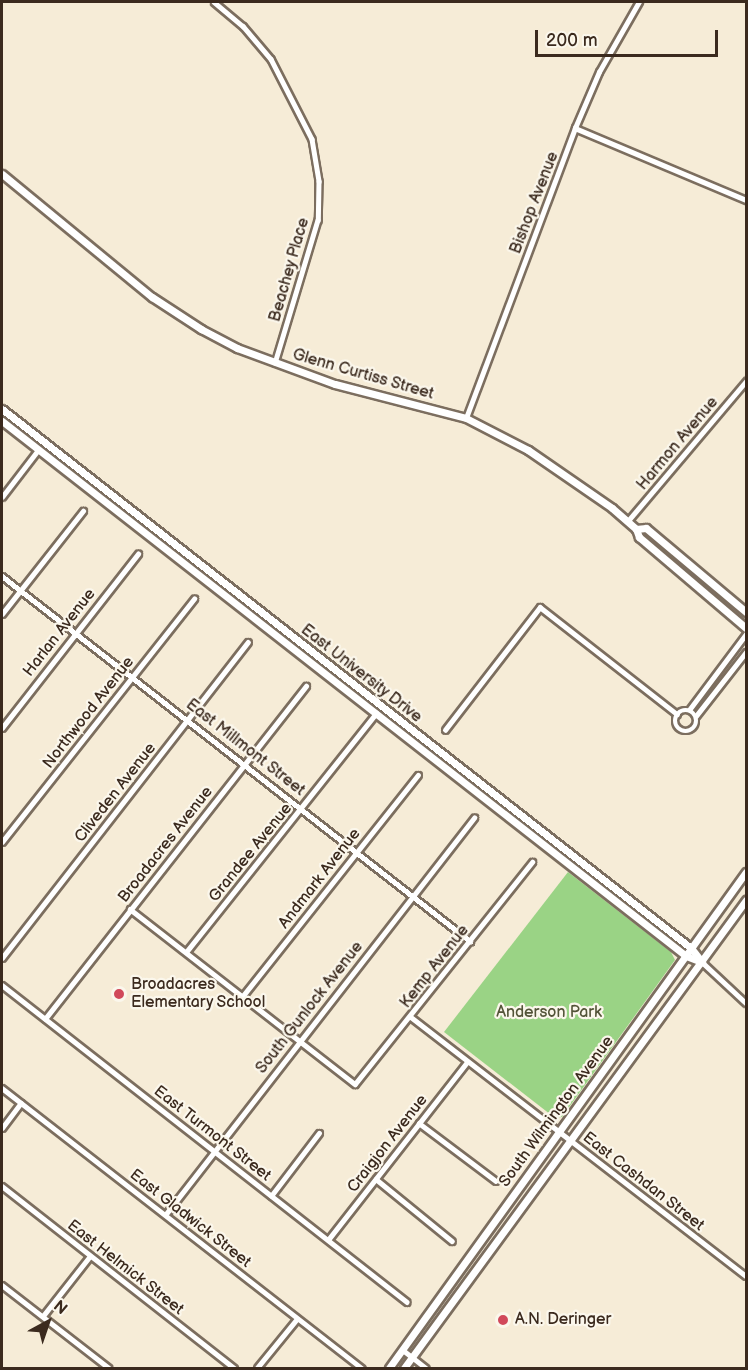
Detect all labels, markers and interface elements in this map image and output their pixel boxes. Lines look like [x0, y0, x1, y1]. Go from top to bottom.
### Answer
scale bar [538, 18, 721, 56]
text: 200 m [546, 30, 598, 51]
street label: Bishop Avenue [507, 149, 563, 257]
street label: Beachey Place [266, 215, 314, 325]
street label: Glenn Curtiss Street [290, 346, 436, 404]
street label: Harmon Avenue [633, 393, 723, 495]
street label: Harlan Avenue [20, 585, 100, 681]
street label: East University Drive [296, 621, 426, 727]
street label: Northwood Avenue [39, 653, 139, 773]
street label: East Millmont Street [182, 696, 308, 800]
street label: Cliveden Avenue [71, 739, 161, 847]
street label: Broadacres Avenue [115, 783, 217, 907]
street label: Grandee Avenue [205, 800, 297, 906]
street label: Andmark Avenue [275, 825, 365, 933]
street label: Kemp Avenue [397, 922, 473, 1012]
street label: South Gunlock Avenue [252, 938, 368, 1078]
place label: Broadacres Elementary School [131, 975, 267, 1013]
marker: Broadacres Elementary School [112, 987, 126, 1001]
park label: Anderson Park [496, 1003, 602, 1023]
street label: South Wilmington Avenue [496, 1033, 618, 1191]
street label: East Turmont Street [149, 1082, 275, 1186]
street label: Craigjon Avenue [344, 1091, 432, 1197]
street label: East Cashdan Street [578, 1128, 708, 1236]
street label: East Gladwick Street [125, 1166, 255, 1272]
street label: East Helmick Street [63, 1216, 187, 1320]
north arrow [18, 1292, 78, 1352]
text: N [49, 1297, 71, 1319]
place label: A.N. Deringer [515, 1310, 611, 1330]
marker: A.N. Deringer [496, 1313, 510, 1327]

